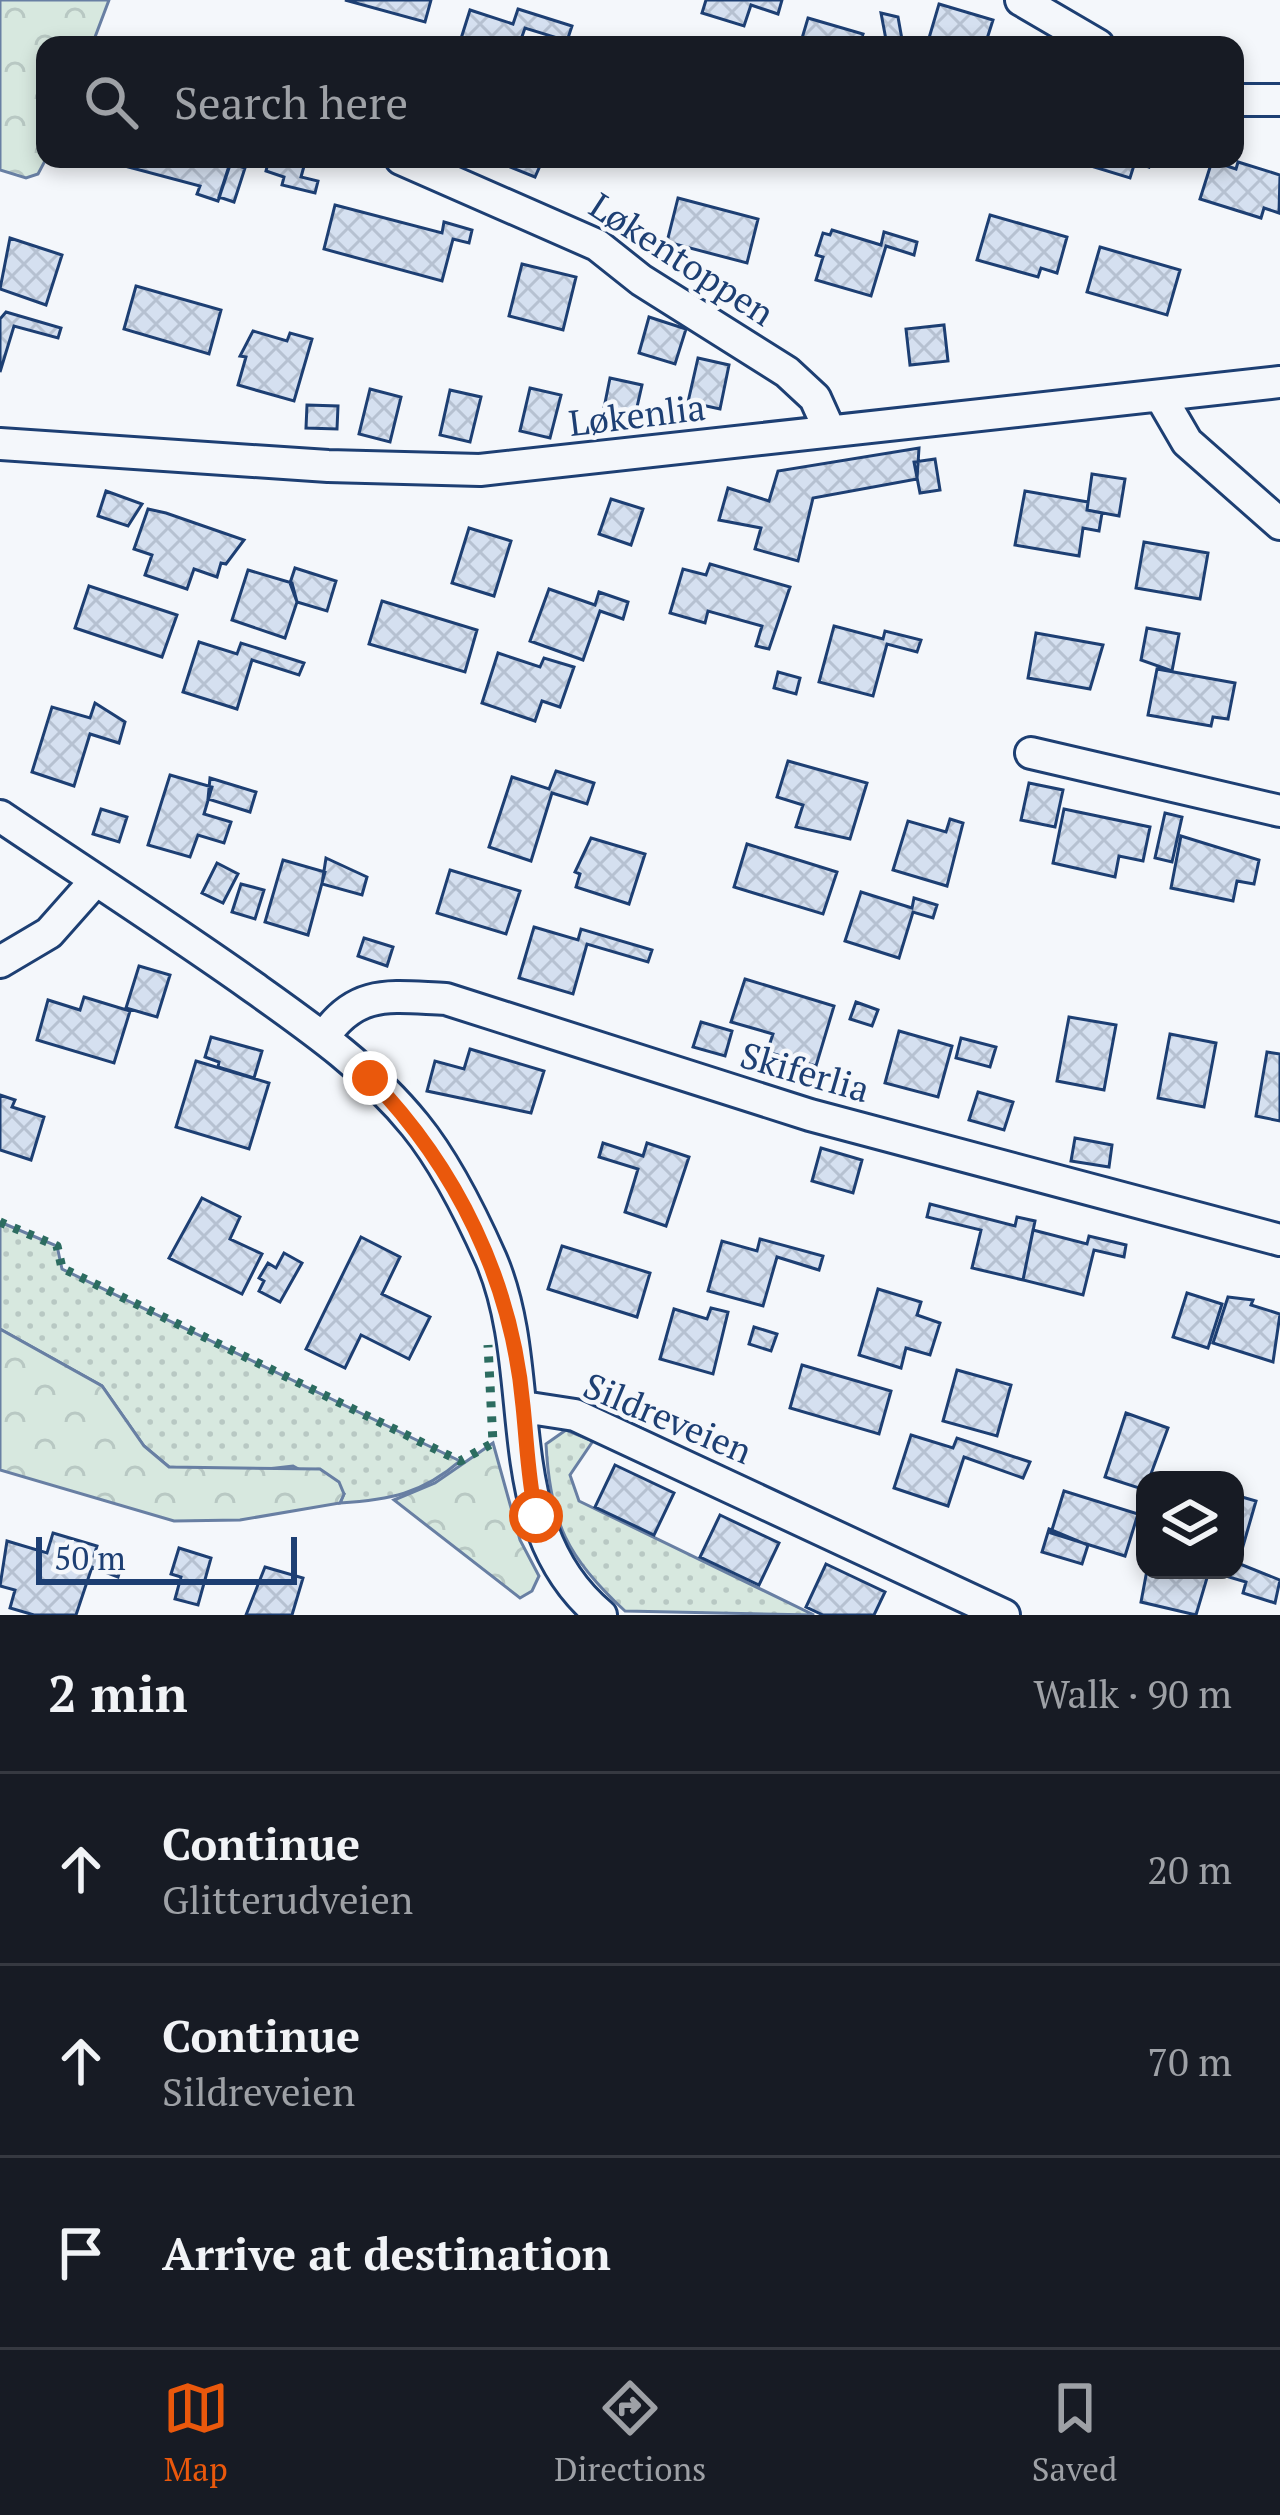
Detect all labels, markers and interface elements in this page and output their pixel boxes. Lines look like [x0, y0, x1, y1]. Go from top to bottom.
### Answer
search box [36, 36, 1244, 168]
icon: search [78, 69, 144, 135]
text: Search here [174, 72, 408, 132]
street label: Løkentoppen [581, 181, 783, 336]
street label: Løkenlia [566, 383, 708, 446]
street label: Skiferlia [735, 1031, 875, 1112]
route end [343, 1051, 397, 1105]
street label: Sildreveien [577, 1361, 759, 1474]
map controls [1136, 1471, 1244, 1579]
button: layers [1136, 1471, 1244, 1579]
route start [509, 1489, 563, 1543]
scale bar [36, 1531, 297, 1584]
text: 50 m [54, 1536, 126, 1579]
text: 2 min [48, 1659, 188, 1727]
text: Walk · 90 m [1034, 1667, 1232, 1719]
text: Continue [162, 1813, 360, 1873]
icon: ahead [48, 1836, 114, 1902]
text: 20 m [1147, 1843, 1232, 1895]
text: Glitterudveien [162, 1873, 413, 1925]
text: Continue [162, 2005, 360, 2065]
icon: ahead [48, 2028, 114, 2094]
text: 70 m [1147, 2035, 1232, 2087]
text: Sildreveien [162, 2065, 355, 2117]
icon: arrive [48, 2220, 114, 2286]
text: Arrive at destination [162, 2223, 611, 2283]
tab: Map [163, 2375, 229, 2490]
tab: Directions [554, 2375, 706, 2490]
tab: Saved [1032, 2375, 1117, 2490]

